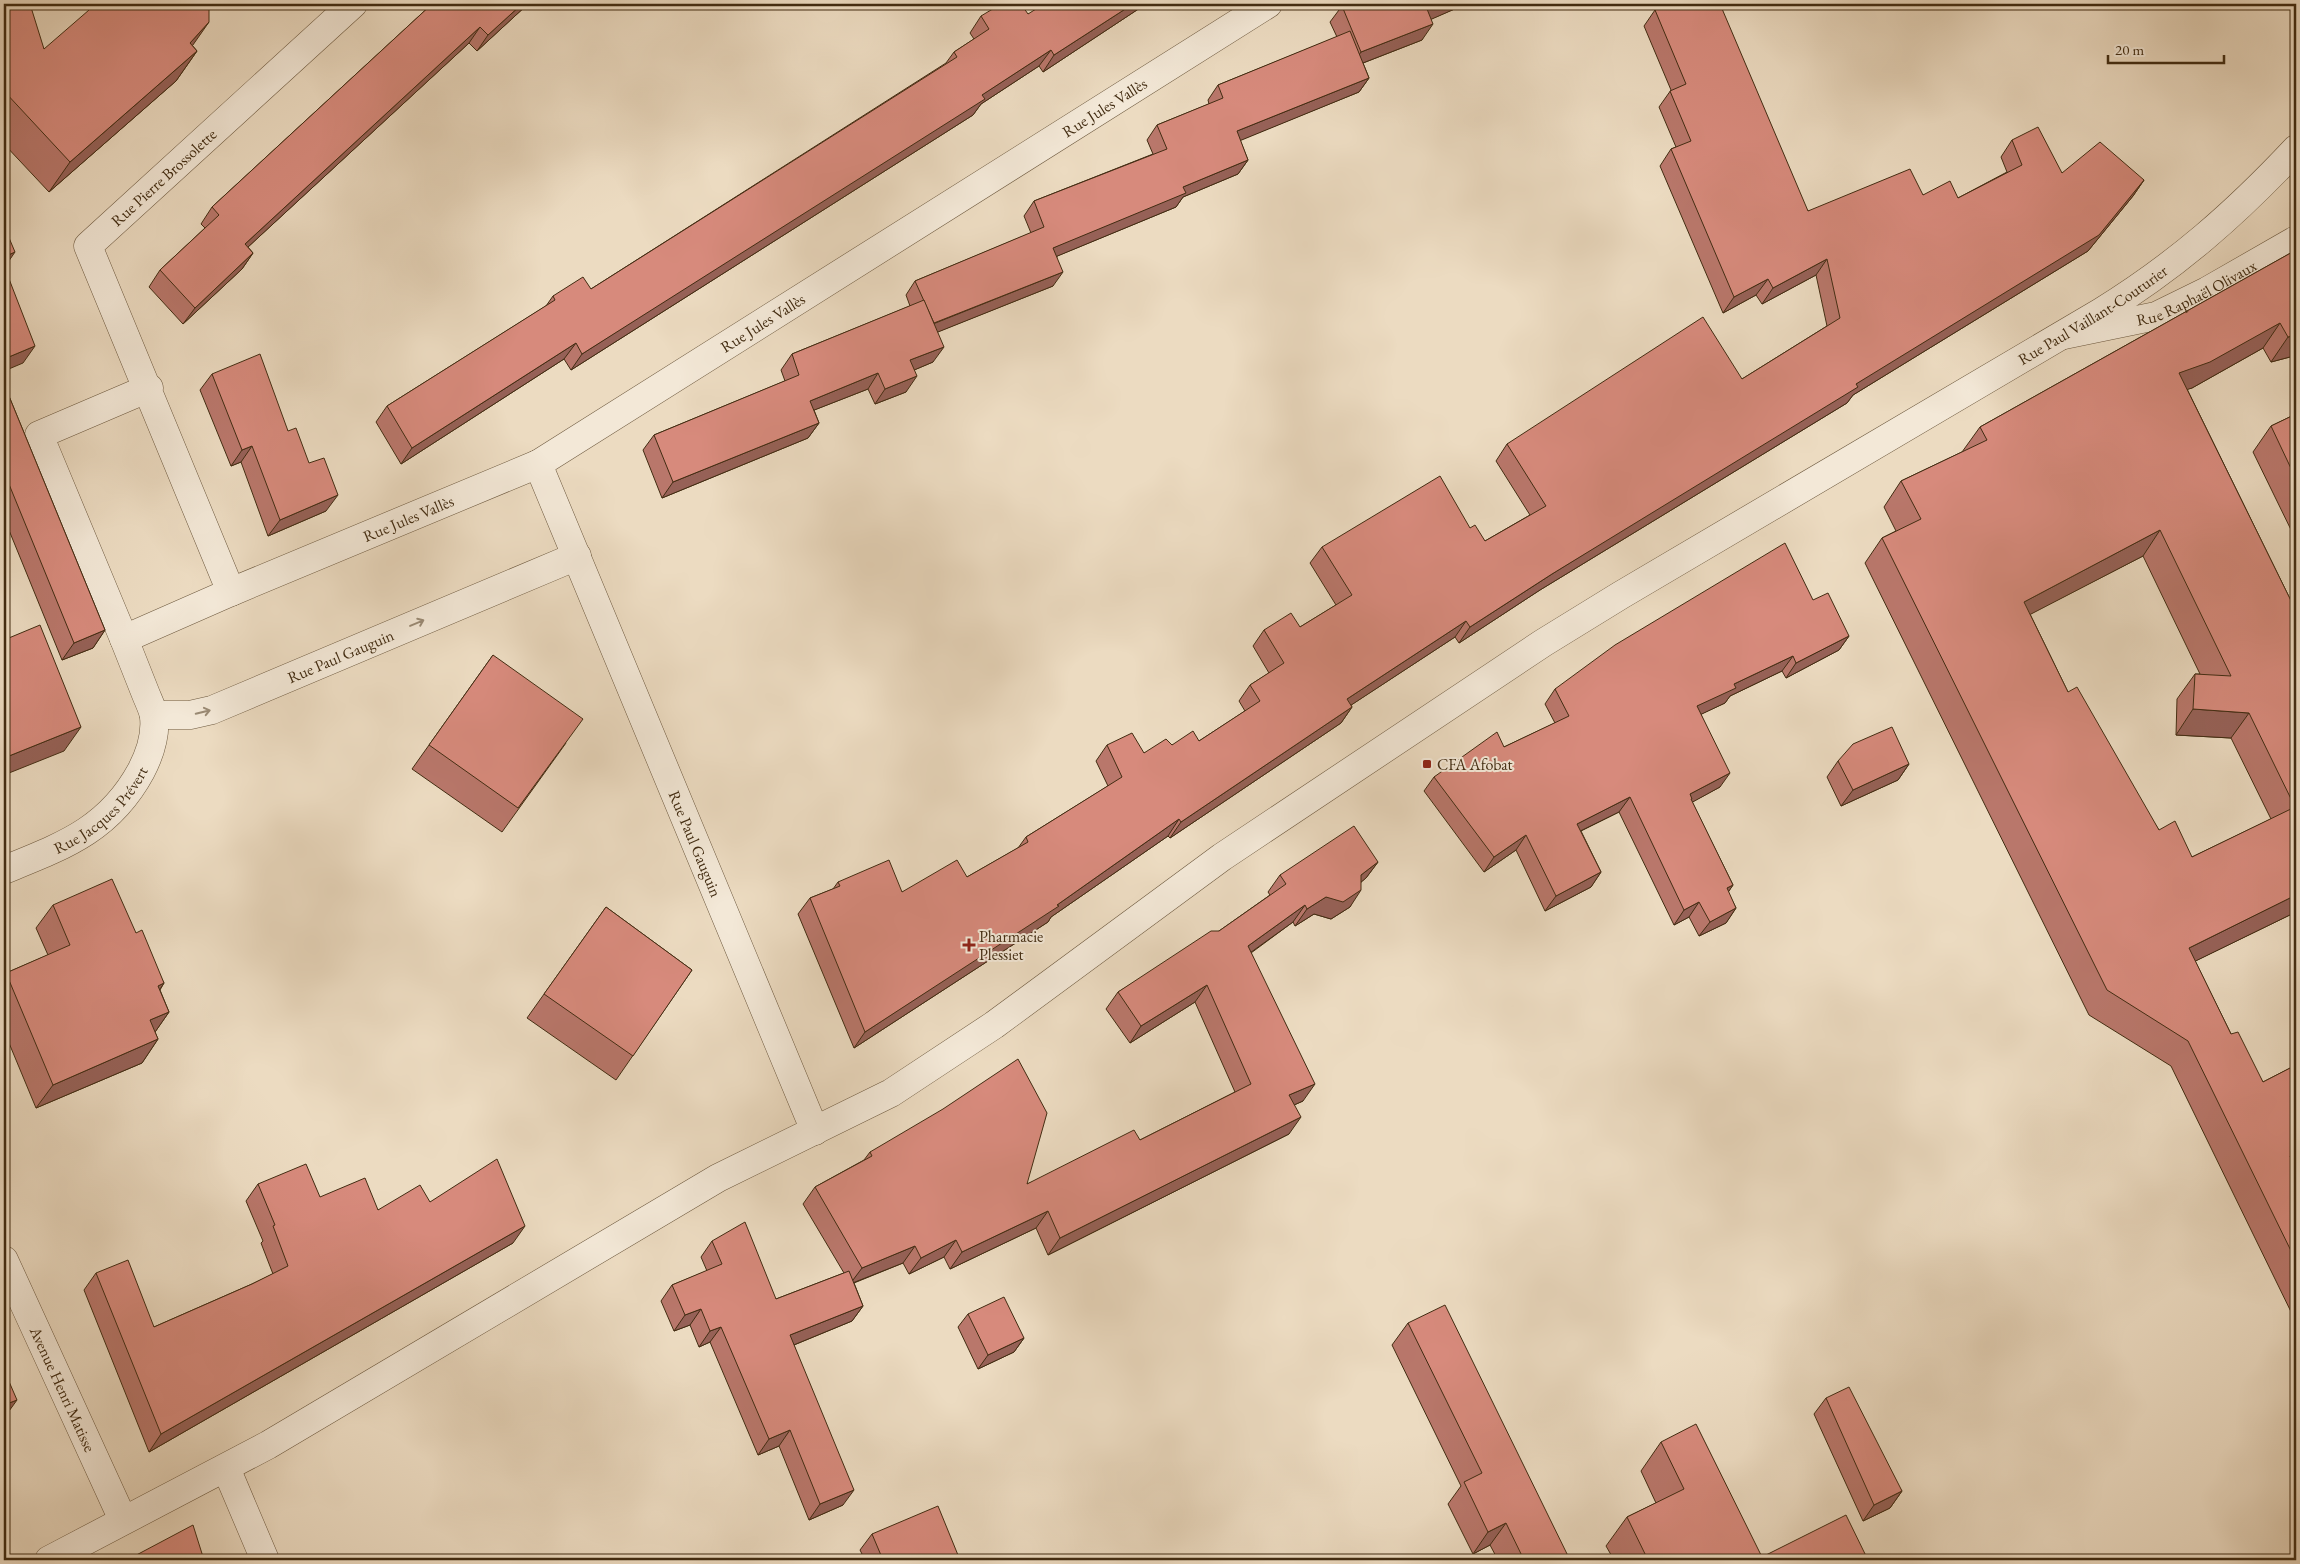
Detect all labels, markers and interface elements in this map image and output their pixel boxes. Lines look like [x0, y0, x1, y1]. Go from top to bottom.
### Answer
scale bar [2108, 32, 2224, 64]
text: 20 m [2115, 40, 2144, 59]
street label: Rue Jules Vallès [1058, 73, 1151, 142]
street label: Rue Pierre Brossolette [106, 124, 221, 231]
street label: Rue Raphaël Olivaux [2135, 254, 2260, 330]
street label: Rue Paul Vaillant-Couturier [2014, 259, 2172, 369]
street label: Rue Jules Vallès [716, 288, 809, 357]
street label: Rue Jules Vallès [360, 490, 457, 546]
one-way arrow [409, 618, 424, 628]
street label: Rue Paul Gauguin [284, 624, 397, 688]
one-way arrow [194, 707, 210, 716]
place label: CFA Afobat [1437, 754, 1513, 775]
marker: CFA Afobat [1421, 758, 1433, 770]
street label: Rue Jacques Prévert [50, 763, 152, 858]
street label: Rue Paul Gauguin [664, 787, 727, 901]
place label: Pharmacie Plessiet [979, 926, 1043, 965]
marker: Pharmacie Plessiet [963, 939, 975, 951]
street label: Avenue Henri Matisse [25, 1322, 101, 1455]

